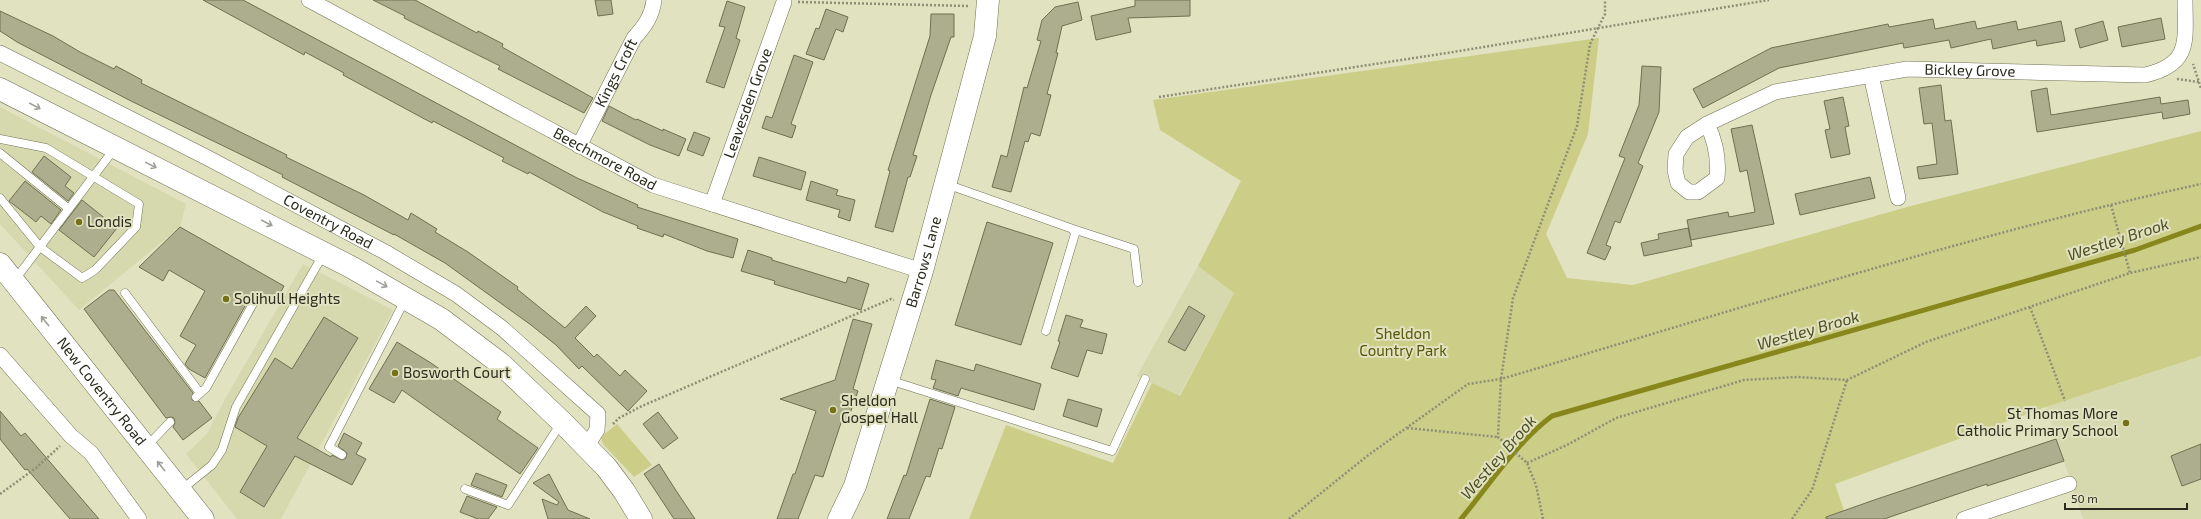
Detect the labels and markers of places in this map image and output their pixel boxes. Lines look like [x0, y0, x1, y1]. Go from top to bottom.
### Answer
place label: Londis [87, 212, 132, 230]
marker: Londis [74, 217, 84, 227]
place label: Solihull Heights [234, 289, 340, 307]
marker: Solihull Heights [221, 294, 231, 304]
place label: Bosworth Court [403, 363, 511, 381]
marker: Bosworth Court [390, 368, 400, 378]
place label: Sheldon Gospel Hall [841, 391, 918, 426]
place label: St Thomas More Catholic Primary School [1957, 404, 2119, 439]
marker: Sheldon Gospel Hall [828, 405, 838, 415]
marker: St Thomas More Catholic Primary School [2121, 418, 2131, 428]

